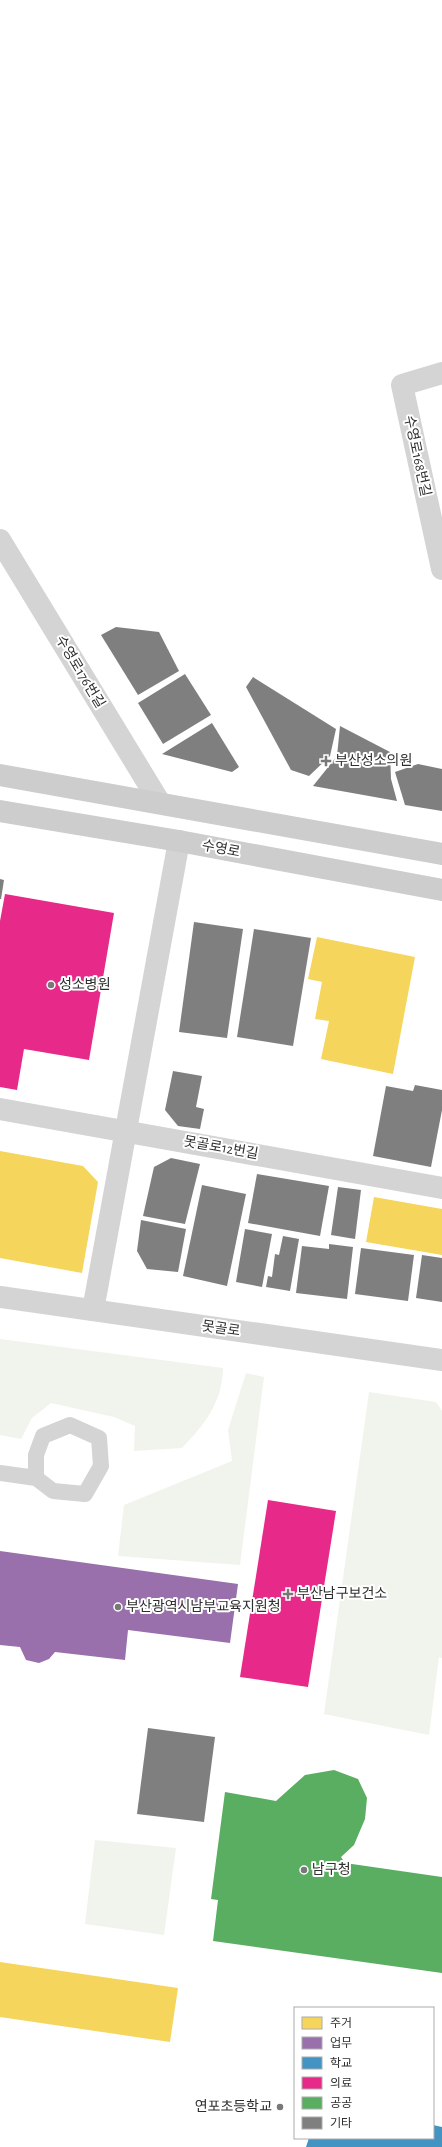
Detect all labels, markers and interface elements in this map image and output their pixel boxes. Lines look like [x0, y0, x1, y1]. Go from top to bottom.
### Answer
street label: 수영로168번길 [402, 414, 433, 498]
street label: 수영로176번길 [53, 633, 108, 711]
place label: 부산성소의원 [335, 753, 412, 768]
marker: 부산성소의원 [320, 755, 332, 767]
street label: 수영로 [201, 837, 242, 860]
place label: 성소병원 [59, 977, 111, 992]
marker: 성소병원 [46, 980, 56, 990]
street label: 못골로12번길 [183, 1134, 260, 1161]
street label: 못골로 [201, 1319, 241, 1339]
place label: 부산남구보건소 [297, 1586, 387, 1601]
marker: 부산남구보건소 [282, 1588, 294, 1600]
place label: 부산광역시남부교육지원청 [126, 1599, 281, 1614]
marker: 부산광역시남부교육지원청 [113, 1602, 123, 1612]
place label: 남구청 [312, 1862, 351, 1877]
marker: 남구청 [299, 1865, 309, 1875]
legend [294, 2007, 434, 2139]
text: 주거 [330, 2017, 352, 2029]
text: 업무 [330, 2037, 352, 2049]
text: 학교 [330, 2056, 352, 2069]
text: 의료 [330, 2077, 352, 2089]
text: 공공 [330, 2097, 352, 2109]
place label: 연포초등학교 [195, 2098, 272, 2114]
marker: 연포초등학교 [275, 2102, 285, 2112]
text: 기타 [330, 2117, 352, 2129]

